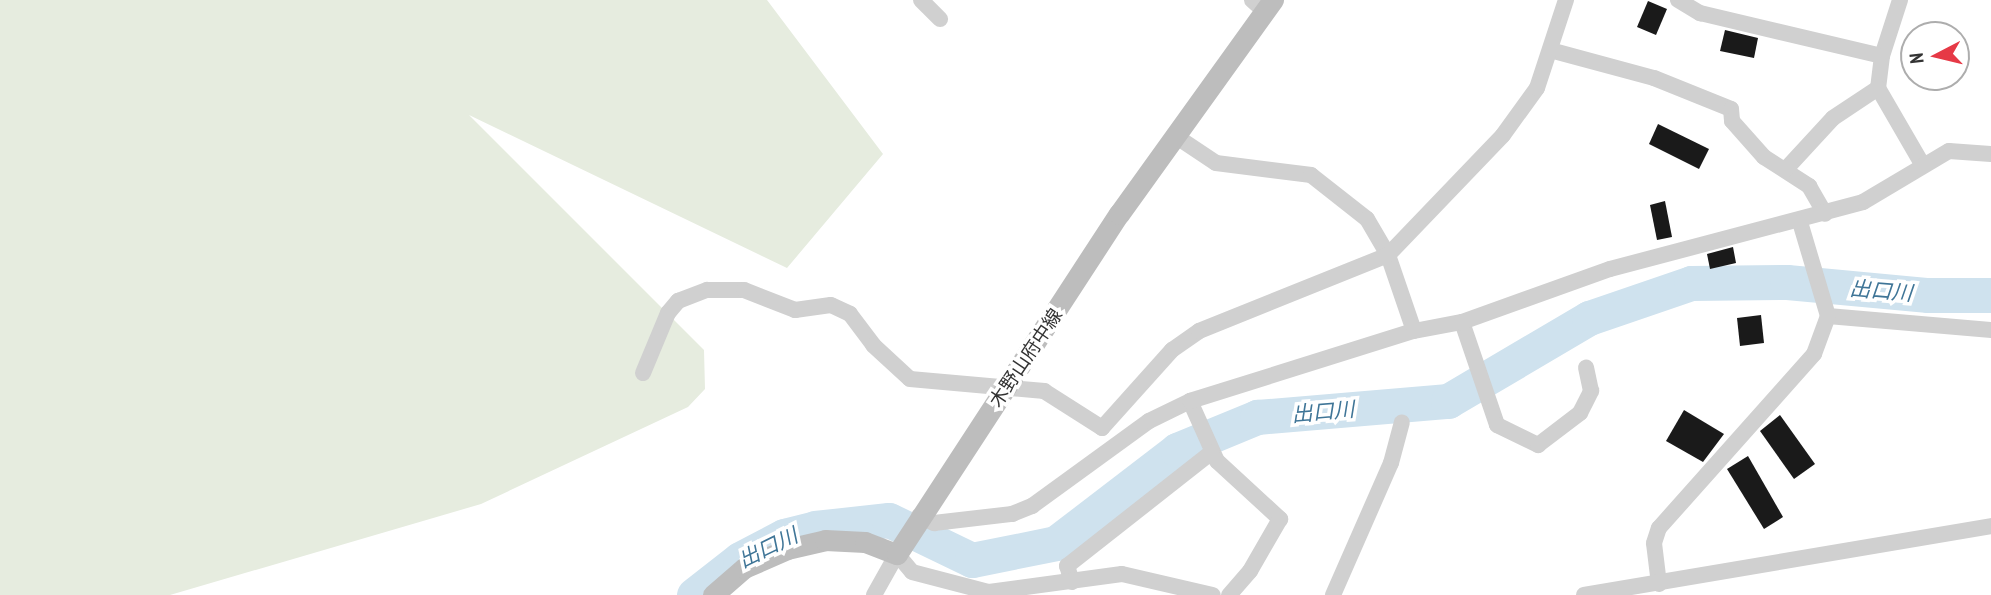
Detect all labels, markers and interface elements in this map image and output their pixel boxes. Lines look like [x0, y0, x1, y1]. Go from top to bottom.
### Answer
north arrow [1900, 21, 1970, 91]
text: N [1904, 52, 1929, 65]
water label: 出口川 [1849, 276, 1913, 306]
street label: 木野山府中線 [985, 304, 1067, 412]
water label: 出口川 [1291, 397, 1355, 427]
water label: 出口川 [734, 523, 802, 573]

